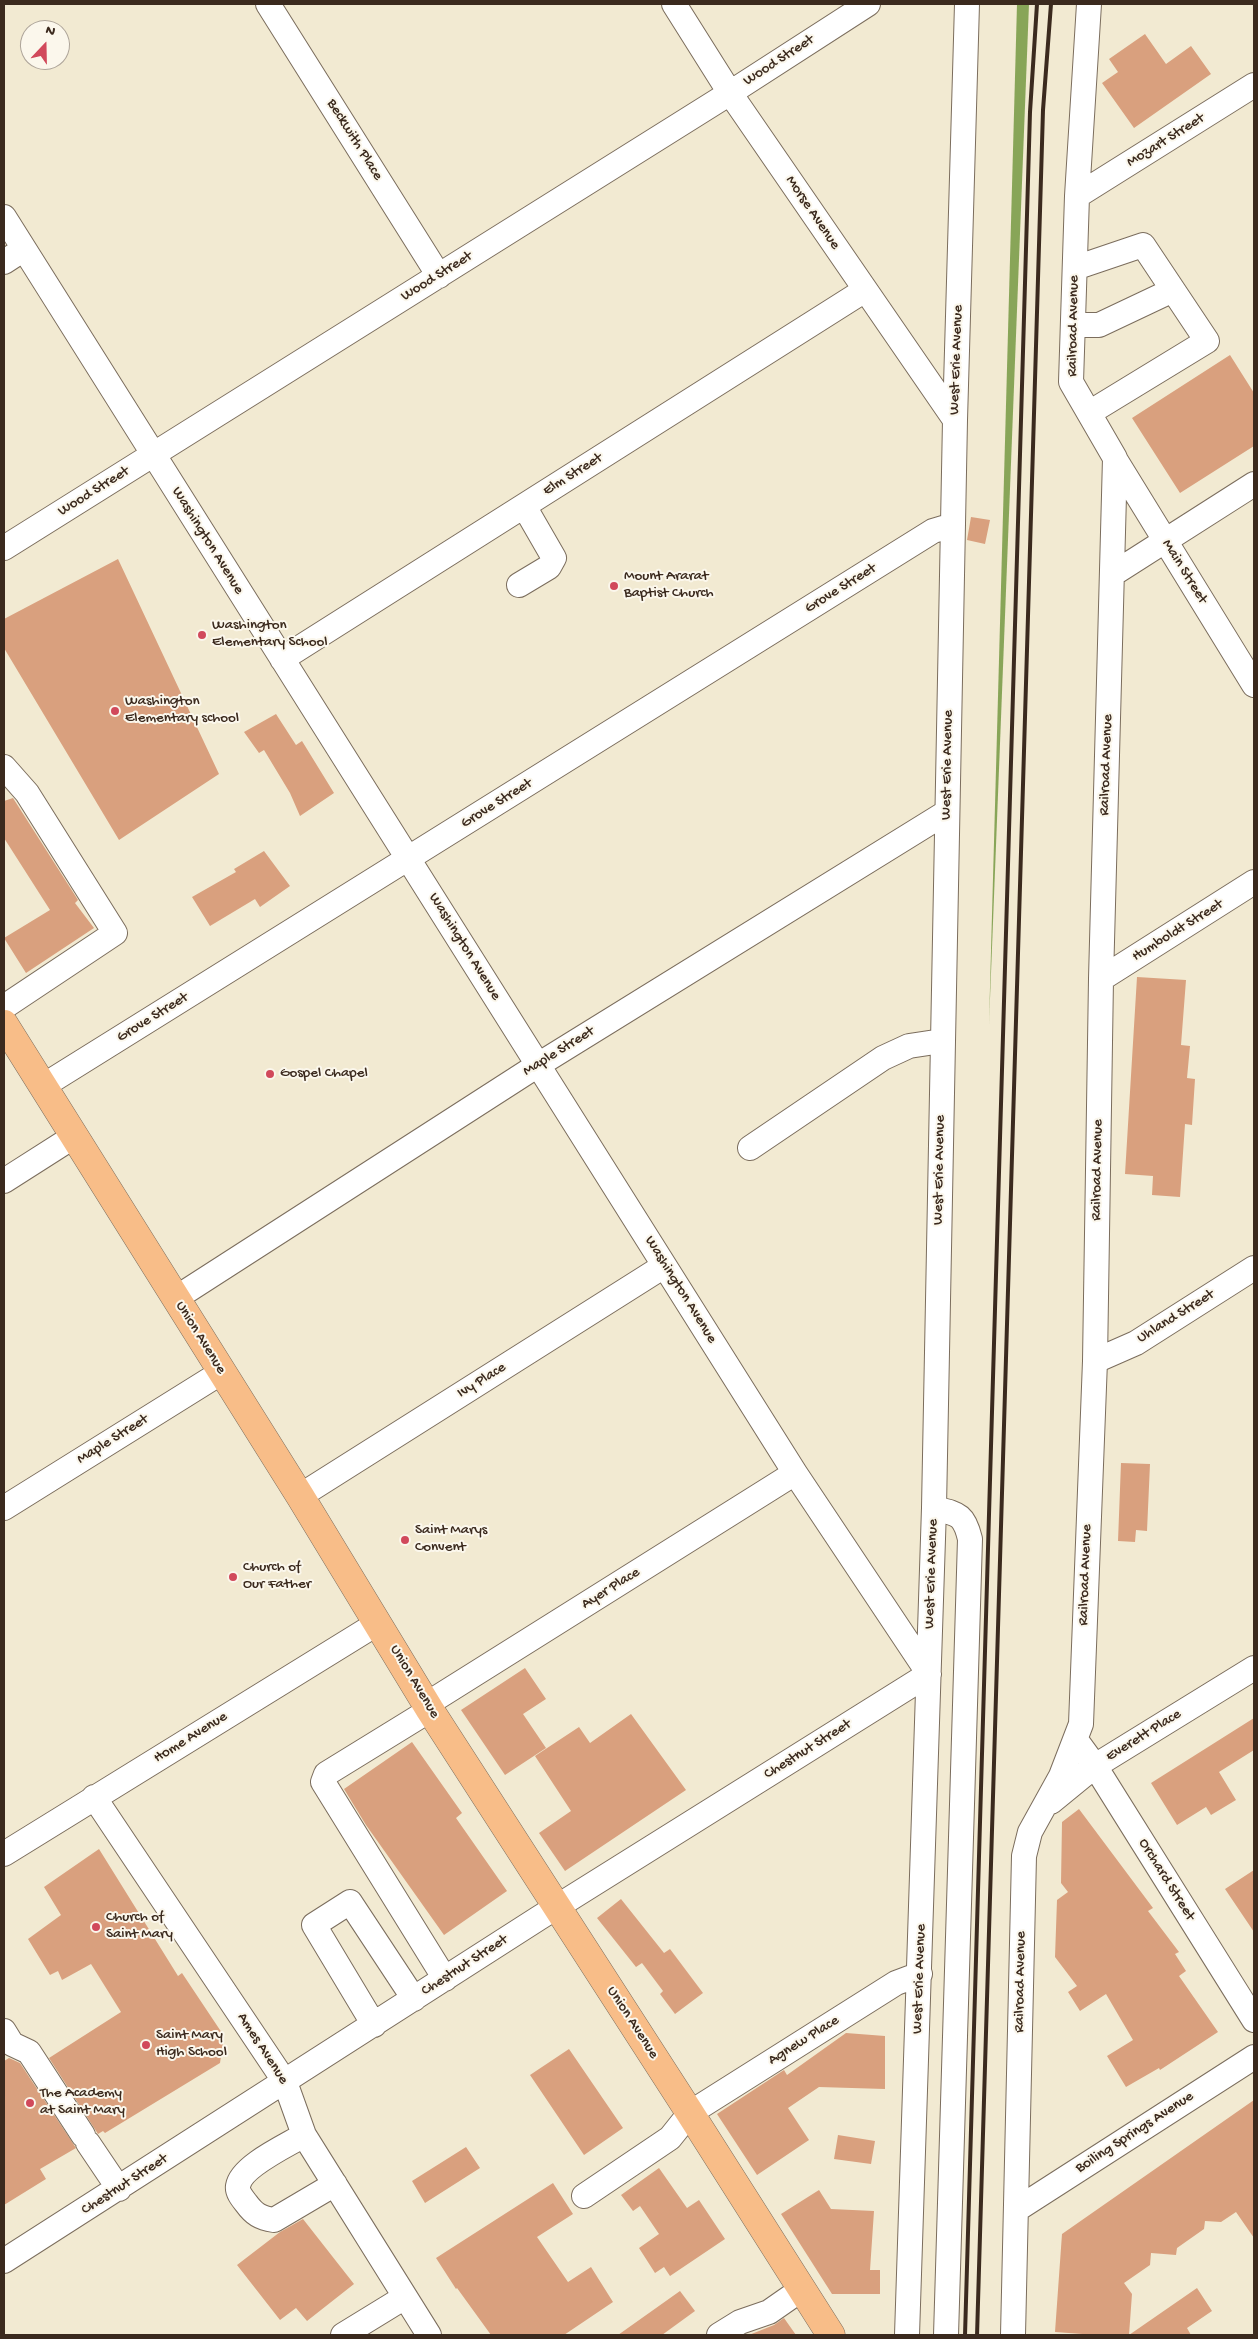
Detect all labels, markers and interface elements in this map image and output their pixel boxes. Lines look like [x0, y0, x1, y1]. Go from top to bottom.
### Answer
north arrow [20, 20, 70, 70]
text: N [43, 22, 58, 41]
street label: Wood Street [740, 31, 818, 91]
street label: Beckwith Place [322, 96, 386, 184]
street label: Mozart Street [1124, 110, 1208, 172]
street label: Morse Avenue [781, 173, 843, 253]
street label: Wood Street [398, 248, 476, 306]
street label: Railroad Avenue [1064, 275, 1084, 377]
street label: West Erie Avenue [946, 305, 968, 415]
street label: Elm Street [540, 450, 606, 500]
street label: Wood Street [55, 463, 133, 521]
street label: Washington Avenue [167, 484, 247, 598]
street label: Main Street [1157, 536, 1211, 608]
street label: Grove Street [802, 560, 880, 618]
place label: Mount Ararat Baptist Church [624, 568, 714, 603]
marker: Mount Ararat Baptist Church [608, 580, 620, 592]
place label: Washington Elementary School [212, 617, 328, 652]
marker: Washington Elementary School [196, 629, 208, 641]
place label: Washington Elementary school [125, 693, 239, 728]
marker: Washington Elementary school [109, 705, 121, 717]
street label: West Erie Avenue [938, 710, 958, 820]
street label: Railroad Avenue [1096, 714, 1118, 816]
street label: Grove Street [458, 775, 536, 833]
street label: Washington Avenue [424, 890, 504, 1004]
street label: Humboldt Street [1129, 896, 1227, 966]
street label: Grove Street [114, 989, 192, 1047]
street label: Maple Street [520, 1023, 598, 1081]
place label: Gospel Chapel [280, 1065, 368, 1083]
marker: Gospel Chapel [264, 1068, 276, 1080]
street label: West Erie Avenue [930, 1115, 950, 1225]
street label: Railroad Avenue [1088, 1119, 1108, 1221]
street label: Washington Avenue [640, 1233, 720, 1347]
street label: Uhland Street [1134, 1286, 1218, 1348]
street label: Union Avenue [170, 1298, 230, 1378]
street label: Ivy Place [454, 1359, 510, 1403]
street label: Maple Street [74, 1411, 152, 1469]
street label: West Erie Avenue [921, 1519, 943, 1629]
place label: Saint Marys Convent [415, 1522, 487, 1557]
street label: Railroad Avenue [1075, 1524, 1097, 1626]
marker: Saint Marys Convent [399, 1534, 411, 1546]
place label: Church of Our Father [243, 1559, 311, 1594]
street label: Ayer Place [578, 1564, 644, 1614]
marker: Church of Our Father [227, 1571, 239, 1583]
street label: Union Avenue [385, 1642, 443, 1722]
street label: Everett Place [1103, 1706, 1185, 1766]
street label: Home Avenue [151, 1708, 231, 1768]
street label: Chestnut Street [761, 1716, 855, 1784]
street label: Orchard Street [1134, 1836, 1198, 1924]
place label: Church of Saint Mary [106, 1909, 173, 1944]
marker: Church of Saint Mary [90, 1921, 102, 1933]
street label: West Erie Avenue [909, 1924, 931, 2034]
street label: Chestnut Street [418, 1931, 512, 2001]
street label: Railroad Avenue [1011, 1931, 1031, 2033]
street label: Union Avenue [602, 1983, 662, 2063]
street label: Ames Avenue [232, 2010, 292, 2088]
street label: Agnew Place [765, 2012, 843, 2070]
place label: Saint Mary High School [156, 2027, 227, 2062]
marker: Saint Mary High School [140, 2039, 152, 2051]
place label: The Academy at Saint Mary [40, 2085, 125, 2120]
street label: Boiling Springs Avenue [1073, 2088, 1197, 2178]
marker: The Academy at Saint Mary [24, 2097, 36, 2109]
street label: Chestnut Street [78, 2150, 172, 2220]

